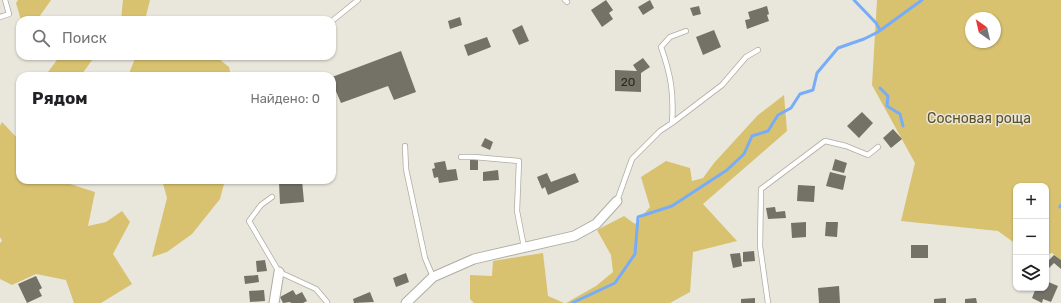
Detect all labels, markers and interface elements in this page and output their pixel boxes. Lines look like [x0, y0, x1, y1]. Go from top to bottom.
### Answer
north arrow [965, 12, 1001, 48]
search box [16, 16, 336, 60]
icon: search [30, 27, 52, 49]
text: Поиск [62, 29, 107, 47]
house number: 20 [621, 75, 635, 89]
text: Рядом [32, 88, 88, 108]
text: Найдено: 0 [250, 91, 320, 106]
park label: Сосновая роща [927, 110, 1031, 127]
map controls [1013, 183, 1049, 291]
button: + [1013, 183, 1049, 219]
button: − [1013, 219, 1049, 255]
button: layers [1013, 255, 1049, 291]

